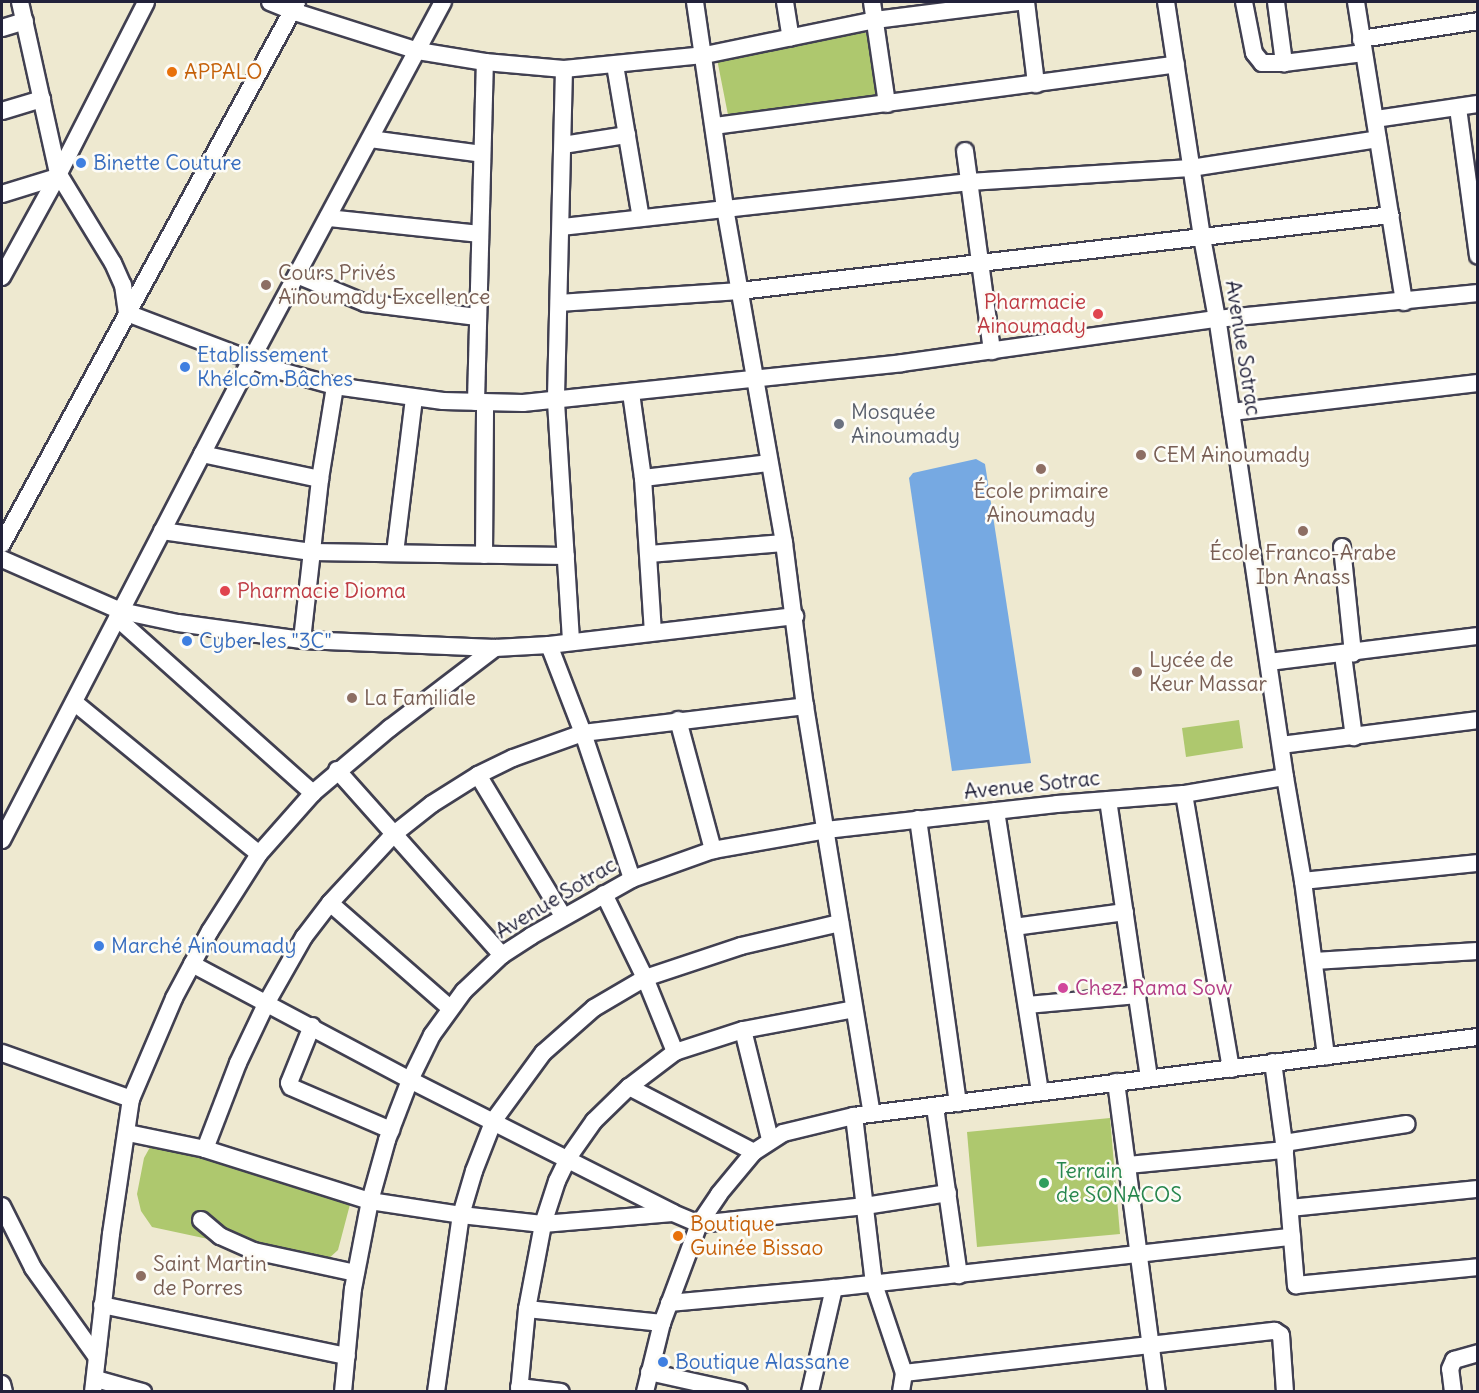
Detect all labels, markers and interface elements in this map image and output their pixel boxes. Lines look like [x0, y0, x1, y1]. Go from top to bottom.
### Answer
place label: APPALO [184, 59, 262, 85]
marker: APPALO [165, 65, 179, 79]
place label: Binette Couture [93, 150, 241, 176]
marker: Binette Couture [74, 156, 88, 170]
place label: Cours Privés Aïnoumady Excellence [278, 260, 490, 310]
marker: Cours Privés Aïnoumady Excellence [259, 278, 273, 292]
street label: Avenue Sotrac [1220, 279, 1266, 417]
place label: Pharmacie Ainoumady [977, 289, 1086, 339]
marker: Pharmacie Ainoumady [1091, 307, 1105, 321]
place label: Etablissement Khélcom Bâches [197, 342, 353, 392]
marker: Etablissement Khélcom Bâches [178, 360, 192, 374]
place label: Mosquée Ainoumady [851, 399, 960, 449]
marker: Mosquée Ainoumady [832, 417, 846, 431]
place label: CEM Ainoumady [1153, 442, 1310, 468]
marker: CEM Ainoumady [1134, 448, 1148, 462]
marker: École primaire Ainoumady [1034, 462, 1048, 476]
place label: École primaire Ainoumady [974, 478, 1108, 528]
marker: École Franco-Arabe Ibn Anass [1296, 524, 1310, 538]
place label: École Franco-Arabe Ibn Anass [1210, 540, 1396, 590]
place label: Pharmacie Dioma [237, 578, 406, 604]
marker: Pharmacie Dioma [218, 584, 232, 598]
place label: Cyber les "3C" [199, 628, 332, 654]
marker: Cyber les "3C" [180, 634, 194, 648]
place label: Lycée de Keur Massar [1149, 647, 1267, 697]
marker: Lycée de Keur Massar [1130, 665, 1144, 679]
place label: La Familiale [364, 685, 476, 711]
marker: La Familiale [345, 691, 359, 705]
street label: Avenue Sotrac [963, 765, 1101, 805]
street label: Avenue Sotrac [491, 852, 621, 944]
place label: Marché Ainoumady [111, 933, 296, 959]
marker: Marché Ainoumady [92, 939, 106, 953]
place label: Chez. Rama Sow [1075, 975, 1232, 1001]
marker: Chez. Rama Sow [1056, 981, 1070, 995]
place label: Terrain de SONACOS [1056, 1158, 1182, 1208]
marker: Terrain de SONACOS [1037, 1176, 1051, 1190]
place label: Boutique Guinée Bissao [690, 1211, 823, 1261]
marker: Boutique Guinée Bissao [671, 1229, 685, 1243]
place label: Saint Martin de Porres [153, 1251, 267, 1301]
marker: Saint Martin de Porres [134, 1269, 148, 1283]
place label: Boutique Alassane [675, 1349, 849, 1375]
marker: Boutique Alassane [656, 1355, 670, 1369]

